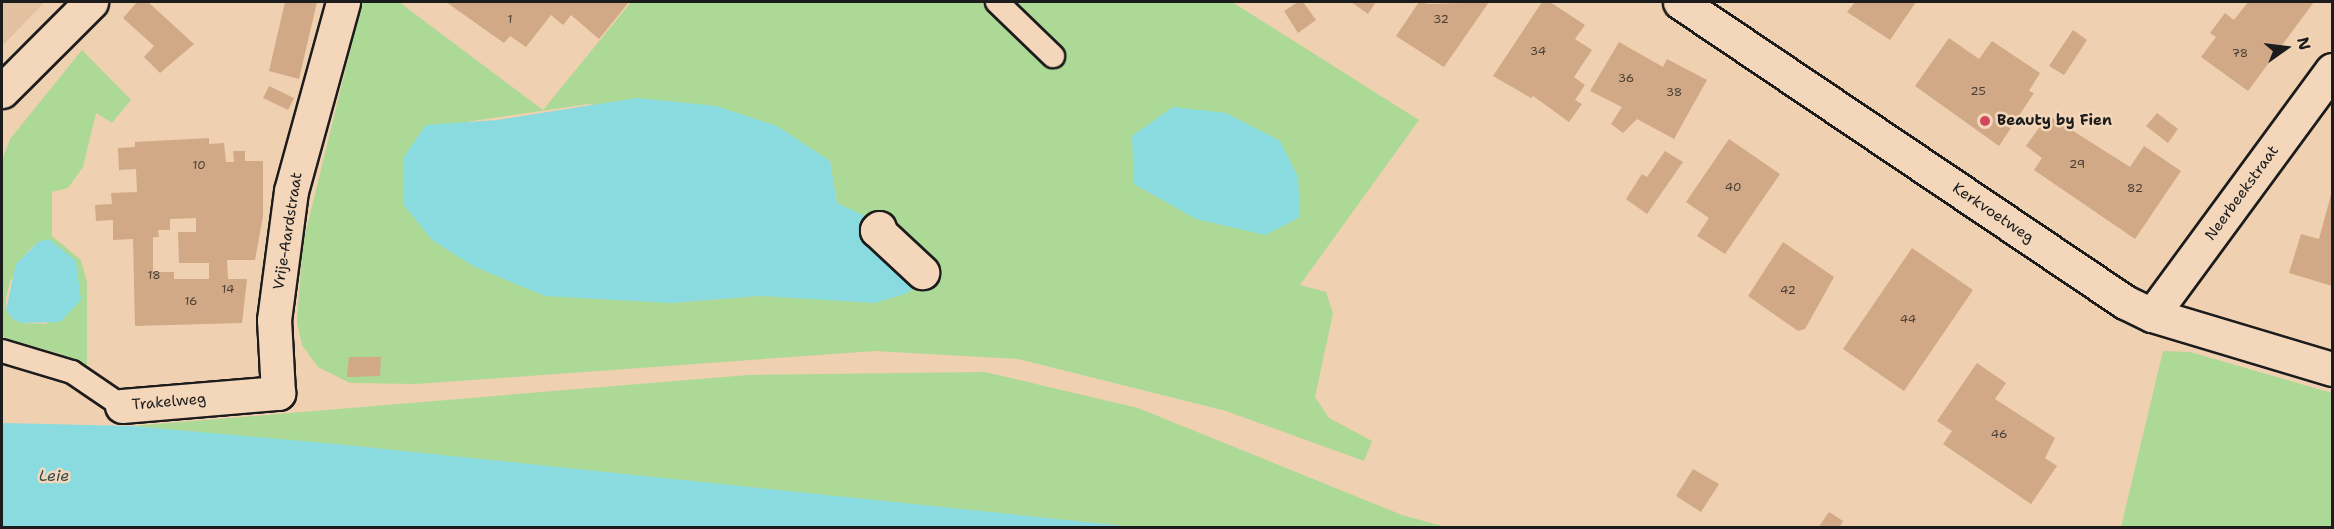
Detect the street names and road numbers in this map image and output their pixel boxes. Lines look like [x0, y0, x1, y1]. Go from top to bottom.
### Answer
street label: Neerbeekstraat [2202, 142, 2282, 244]
street label: Vrije-Aardstraat [270, 171, 306, 291]
street label: Kerkvoetweg [1949, 179, 2037, 247]
street label: Trakelweg [131, 390, 207, 414]

